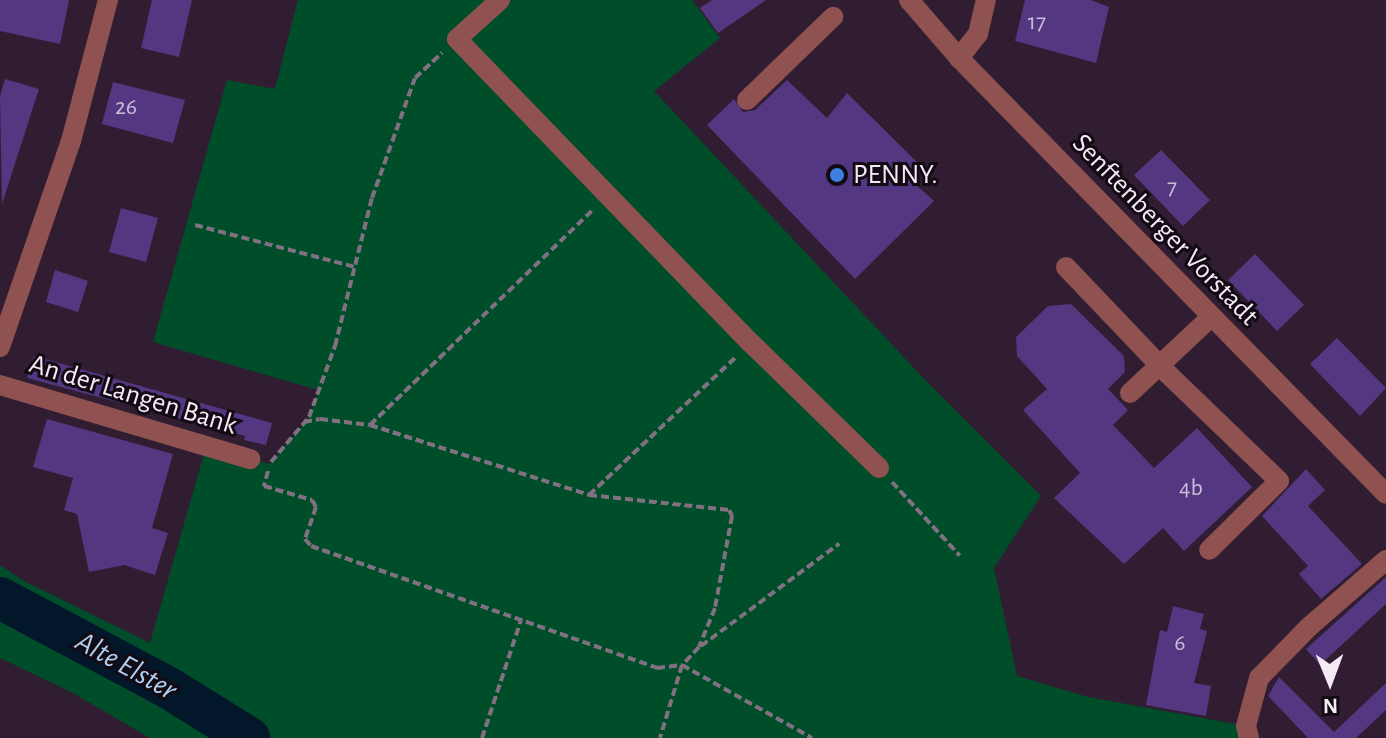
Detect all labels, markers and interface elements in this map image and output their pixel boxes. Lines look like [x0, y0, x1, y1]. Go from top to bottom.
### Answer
house number: 17 [1028, 9, 1046, 37]
house number: 26 [115, 94, 137, 122]
street label: Senftenberger Vorstadt [1065, 127, 1265, 333]
place label: PENNY. [853, 158, 938, 192]
marker: PENNY. [828, 166, 846, 184]
house number: 7 [1167, 174, 1177, 202]
street label: An der Langen Bank [25, 347, 241, 443]
house number: 4b [1179, 475, 1203, 503]
water label: Alte Elster [69, 624, 183, 708]
house number: 6 [1174, 630, 1186, 658]
north arrow [1290, 642, 1370, 722]
text: N [1323, 695, 1338, 717]

